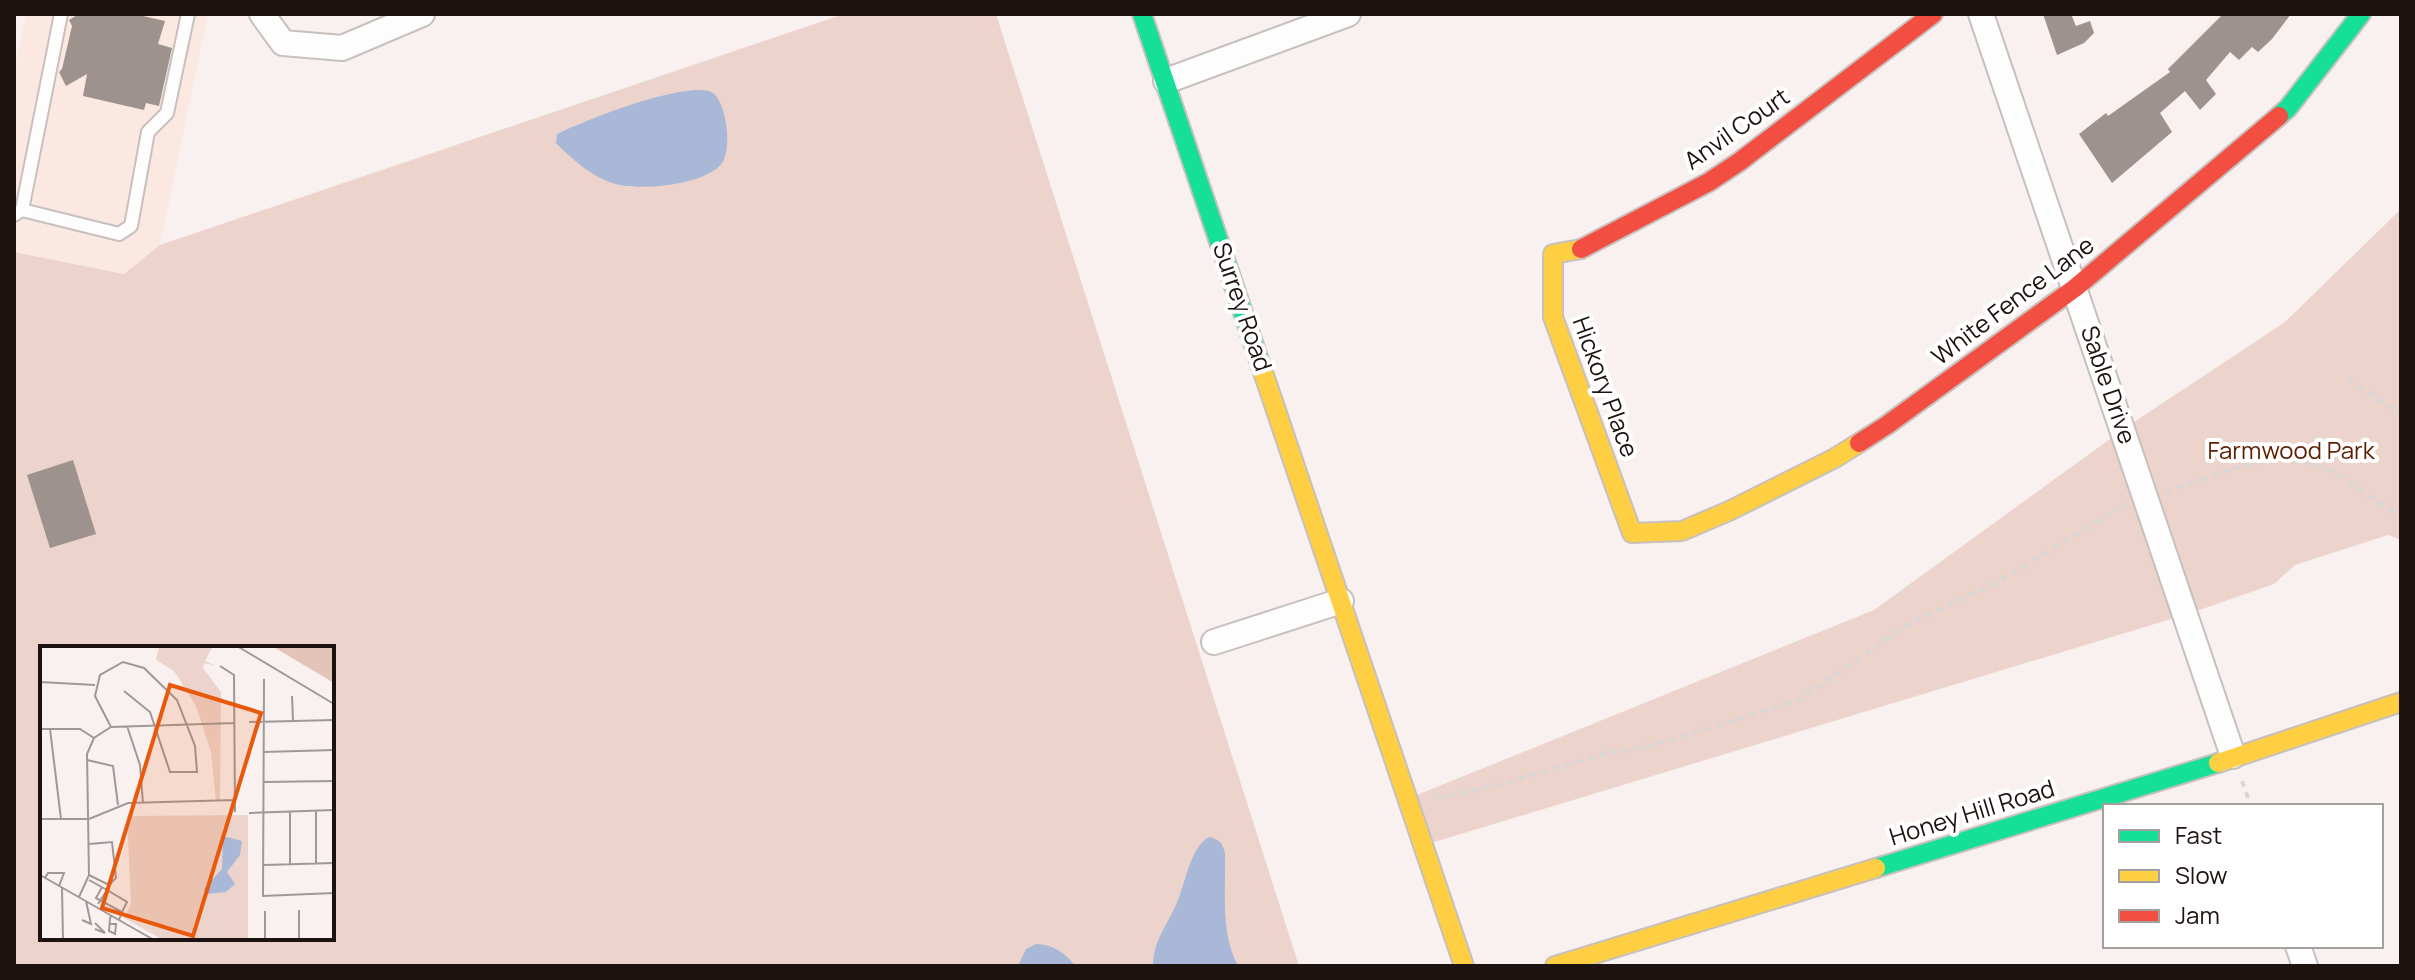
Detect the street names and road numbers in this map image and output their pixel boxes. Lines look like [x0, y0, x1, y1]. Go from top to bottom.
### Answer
street label: Anvil Court [1677, 79, 1795, 176]
street label: White Fence Lane [1924, 228, 2100, 372]
street label: Surrey Road [1206, 238, 1281, 375]
street label: Hickory Place [1566, 312, 1647, 461]
street label: Sable Drive [2074, 321, 2145, 448]
street label: Honey Hill Road [1885, 771, 2058, 852]

